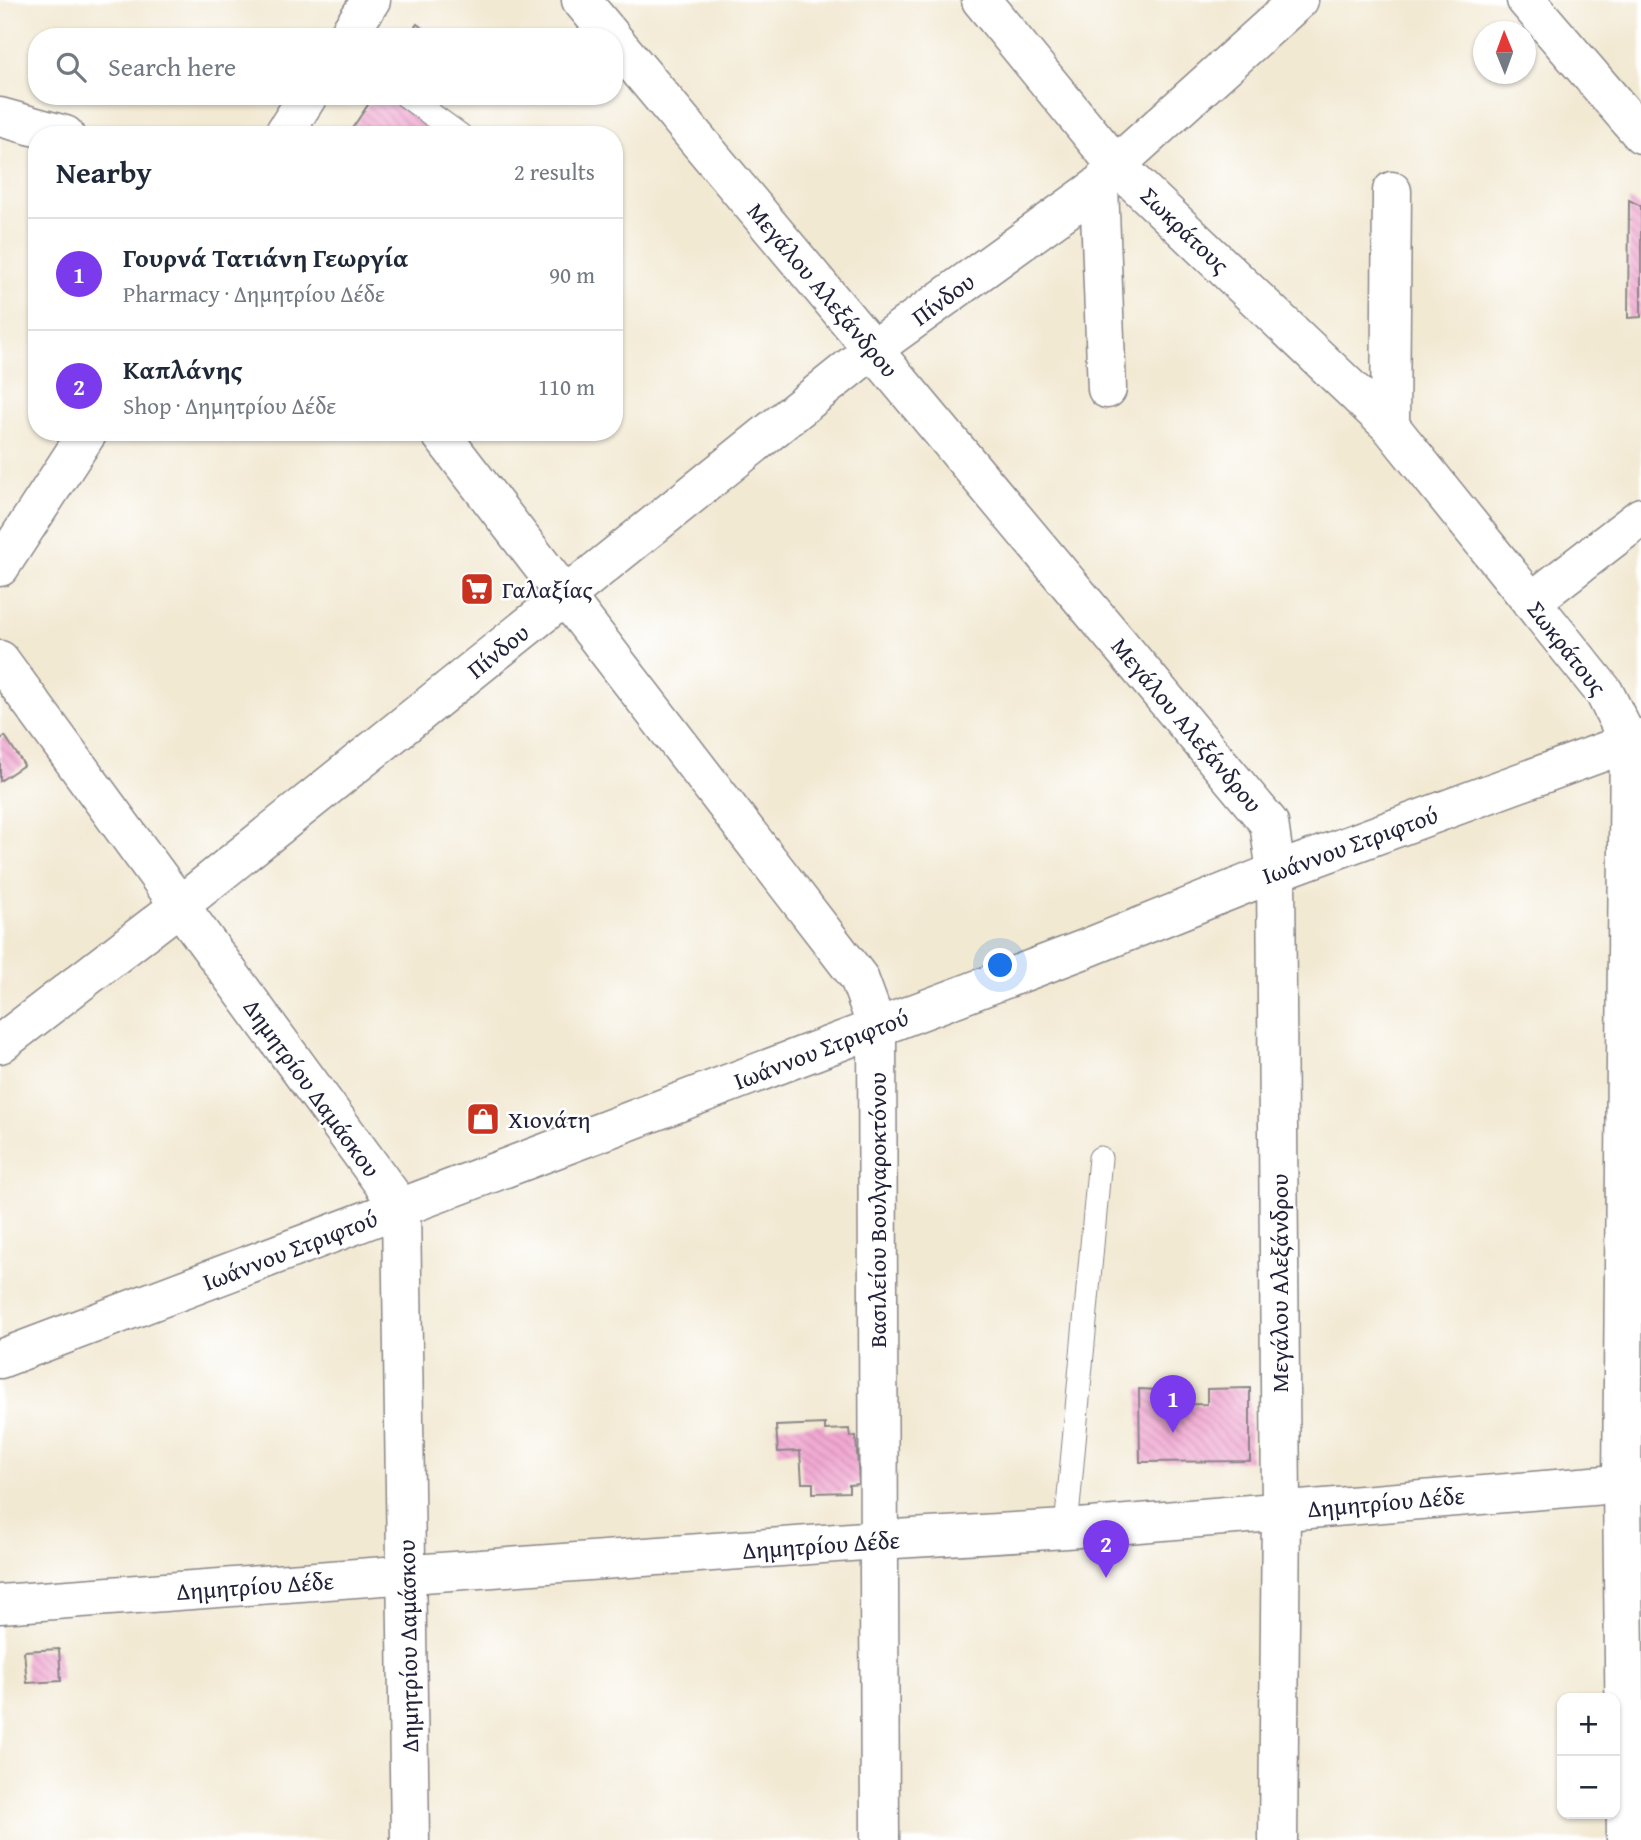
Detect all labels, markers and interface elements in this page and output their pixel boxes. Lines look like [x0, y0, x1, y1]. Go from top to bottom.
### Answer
north arrow [1473, 21, 1536, 84]
search box [28, 28, 623, 105]
text: Search here [108, 47, 236, 86]
icon: search [52, 48, 90, 86]
text: Nearby [56, 150, 152, 194]
text: 2 results [514, 155, 595, 188]
street label: Σωκράτους [1133, 179, 1237, 281]
street label: Μεγάλου Αλεξάνδρου [739, 195, 907, 385]
text: Γουρνά Τατιάνη Γεωργία [123, 238, 408, 277]
text: 1 [73, 258, 85, 291]
text: 90 m [549, 258, 595, 291]
street label: Πίνδου [904, 264, 982, 334]
text: Pharmacy · Δημητρίου Δέδε [123, 277, 385, 310]
text: Καπλάνης [123, 350, 243, 389]
text: 2 [73, 370, 85, 403]
text: 110 m [538, 370, 595, 403]
text: Shop · Δημητρίου Δέδε [123, 389, 336, 422]
supermarket icon: Γαλαξίας [458, 570, 496, 608]
place label: Γαλαξίας [502, 572, 593, 607]
street label: Σωκράτους [1519, 593, 1615, 703]
street label: Πίνδου [459, 615, 537, 687]
street label: Μεγάλου Αλεξάνδρου [1103, 630, 1271, 820]
street label: Ιωάννου Στριφτού [1257, 797, 1443, 893]
your location [983, 948, 1017, 982]
street label: Δημητρίου Δαμάσκου [235, 992, 389, 1184]
street label: Ιωάννου Στριφτού [728, 1000, 914, 1098]
street label: Βασιλείου Βουλγαροκτόνου [860, 1072, 895, 1348]
shop icon: Χιονάτη [464, 1100, 502, 1138]
place label: Χιονάτη [508, 1102, 590, 1137]
street label: Μεγάλου Αλεξάνδρου [1262, 1174, 1297, 1392]
street label: Ιωάννου Στριφτού [197, 1201, 383, 1299]
pin: 1 [1150, 1375, 1196, 1433]
street label: Δημητρίου Δέδε [1306, 1478, 1466, 1526]
pin: 2 [1083, 1520, 1129, 1578]
street label: Δημητρίου Δέδε [741, 1522, 901, 1568]
street label: Δημητρίου Δαμάσκου [389, 1539, 427, 1753]
street label: Δημητρίου Δέδε [175, 1563, 335, 1609]
map controls [1557, 1693, 1620, 1819]
button: + [1557, 1693, 1620, 1756]
button: − [1557, 1756, 1620, 1819]

